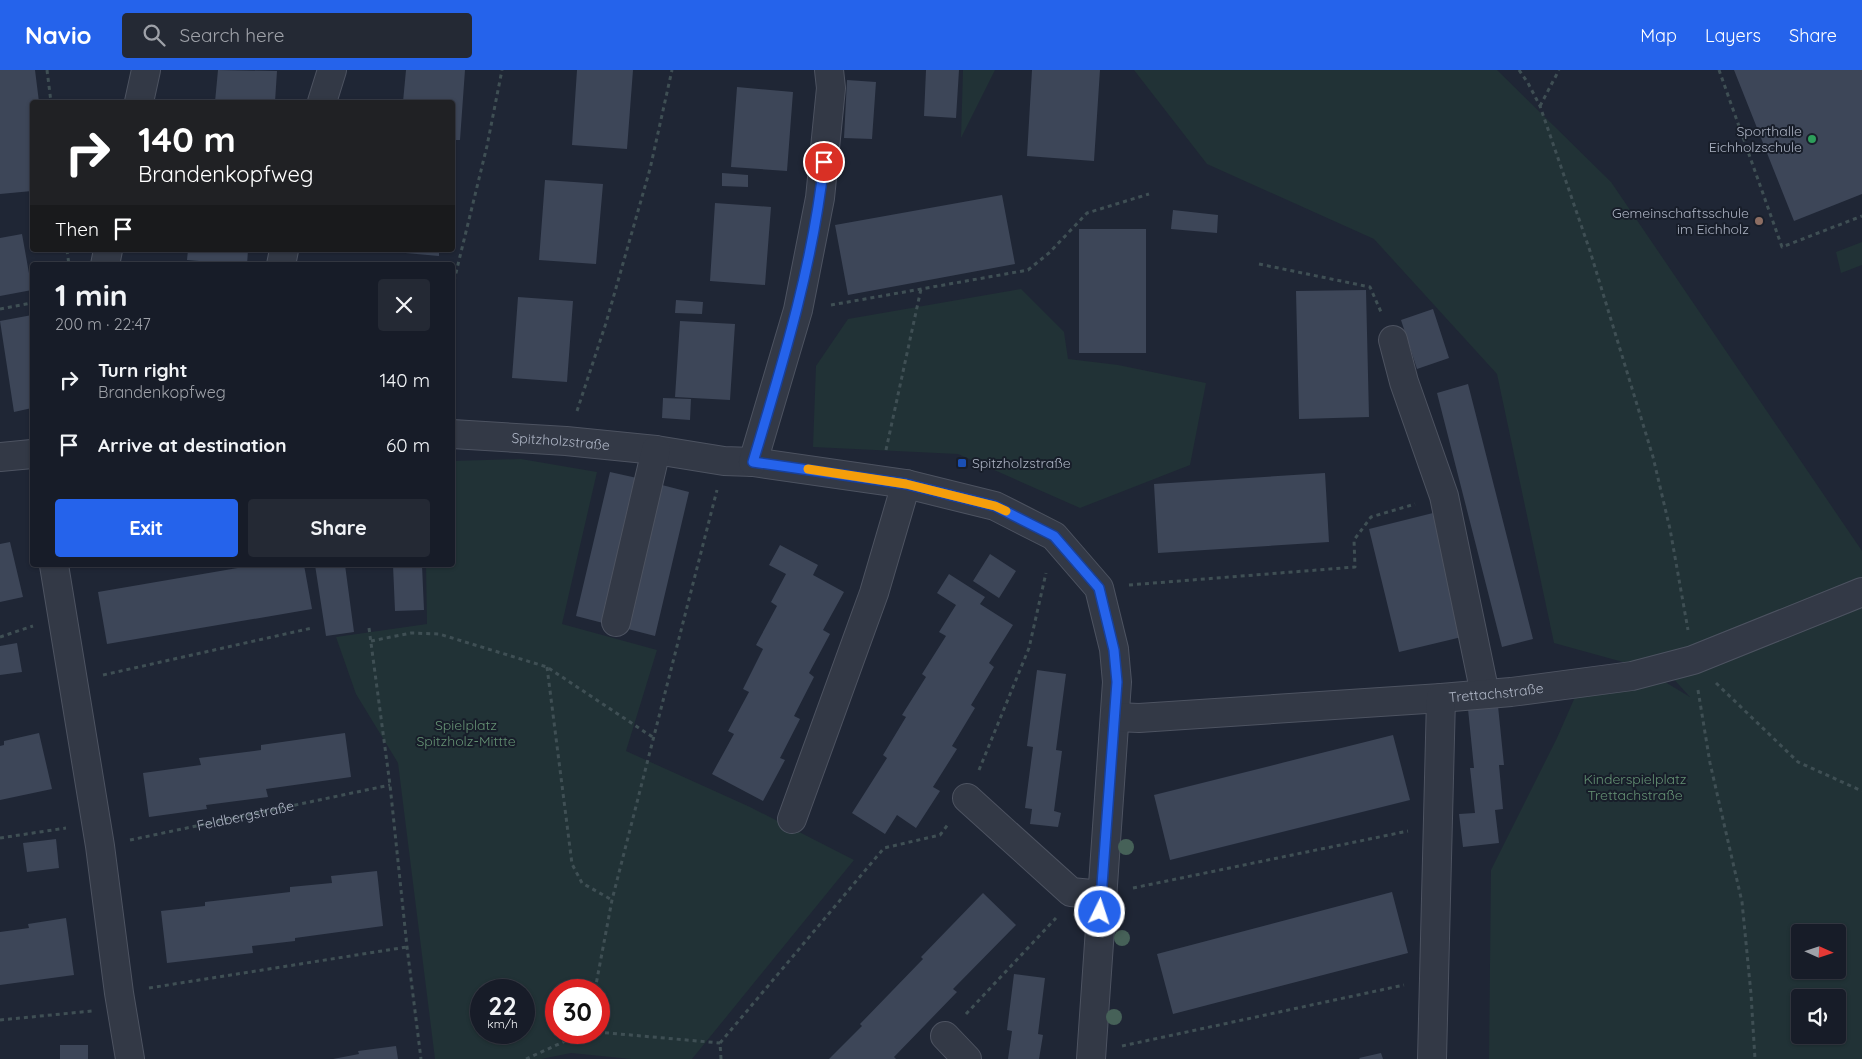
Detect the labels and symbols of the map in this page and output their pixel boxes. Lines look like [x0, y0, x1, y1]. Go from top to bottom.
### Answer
place label: Sporthalle Eichholzschule [1709, 122, 1802, 156]
marker: Sporthalle Eichholzschule [1806, 133, 1818, 145]
pin [803, 141, 845, 183]
place label: Gemeinschaftsschule im Eichholz [1612, 204, 1749, 238]
marker: Gemeinschaftsschule im Eichholz [1753, 215, 1765, 227]
street label: Spitzholzstraße [511, 429, 611, 454]
place label: Spitzholzstraße [972, 454, 1071, 472]
marker: Spitzholzstraße [956, 457, 968, 469]
street label: Trettachstraße [1448, 679, 1545, 706]
park label: Spielplatz Spitzholz-Mittte [416, 716, 516, 750]
park label: Kinderspielplatz Trettachstraße [1583, 770, 1687, 804]
street label: Feldbergstraße [195, 797, 296, 835]
position arrow [1073, 885, 1125, 937]
north arrow [1791, 924, 1846, 979]
speed limit sign: 30 [545, 979, 610, 1044]

